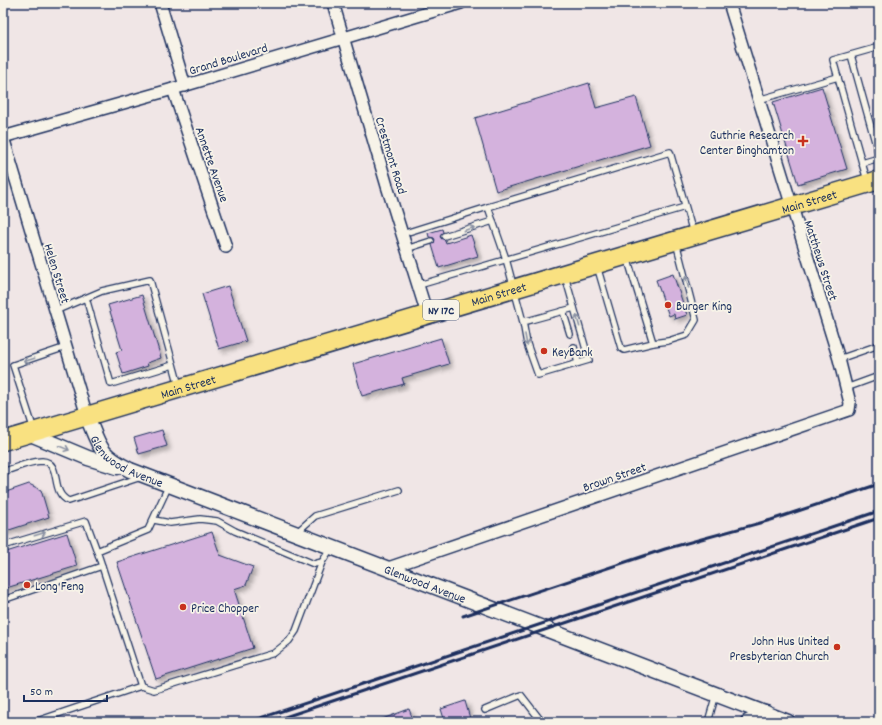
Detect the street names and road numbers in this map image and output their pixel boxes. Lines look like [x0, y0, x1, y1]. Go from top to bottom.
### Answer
street label: Grand Boulevard [187, 39, 270, 81]
street label: Crestmont Road [369, 115, 410, 197]
street label: Annette Avenue [189, 125, 233, 205]
street label: Main Street [780, 186, 840, 220]
street label: Matthews Street [798, 218, 842, 304]
street label: Helen Street [37, 241, 74, 306]
street label: Main Street [469, 279, 529, 313]
road number: NY 17C [423, 300, 459, 320]
street label: Main Street [159, 371, 219, 405]
street label: Glenwood Avenue [84, 433, 166, 494]
street label: Brown Street [581, 459, 649, 498]
street label: Glenwood Avenue [381, 561, 468, 610]

